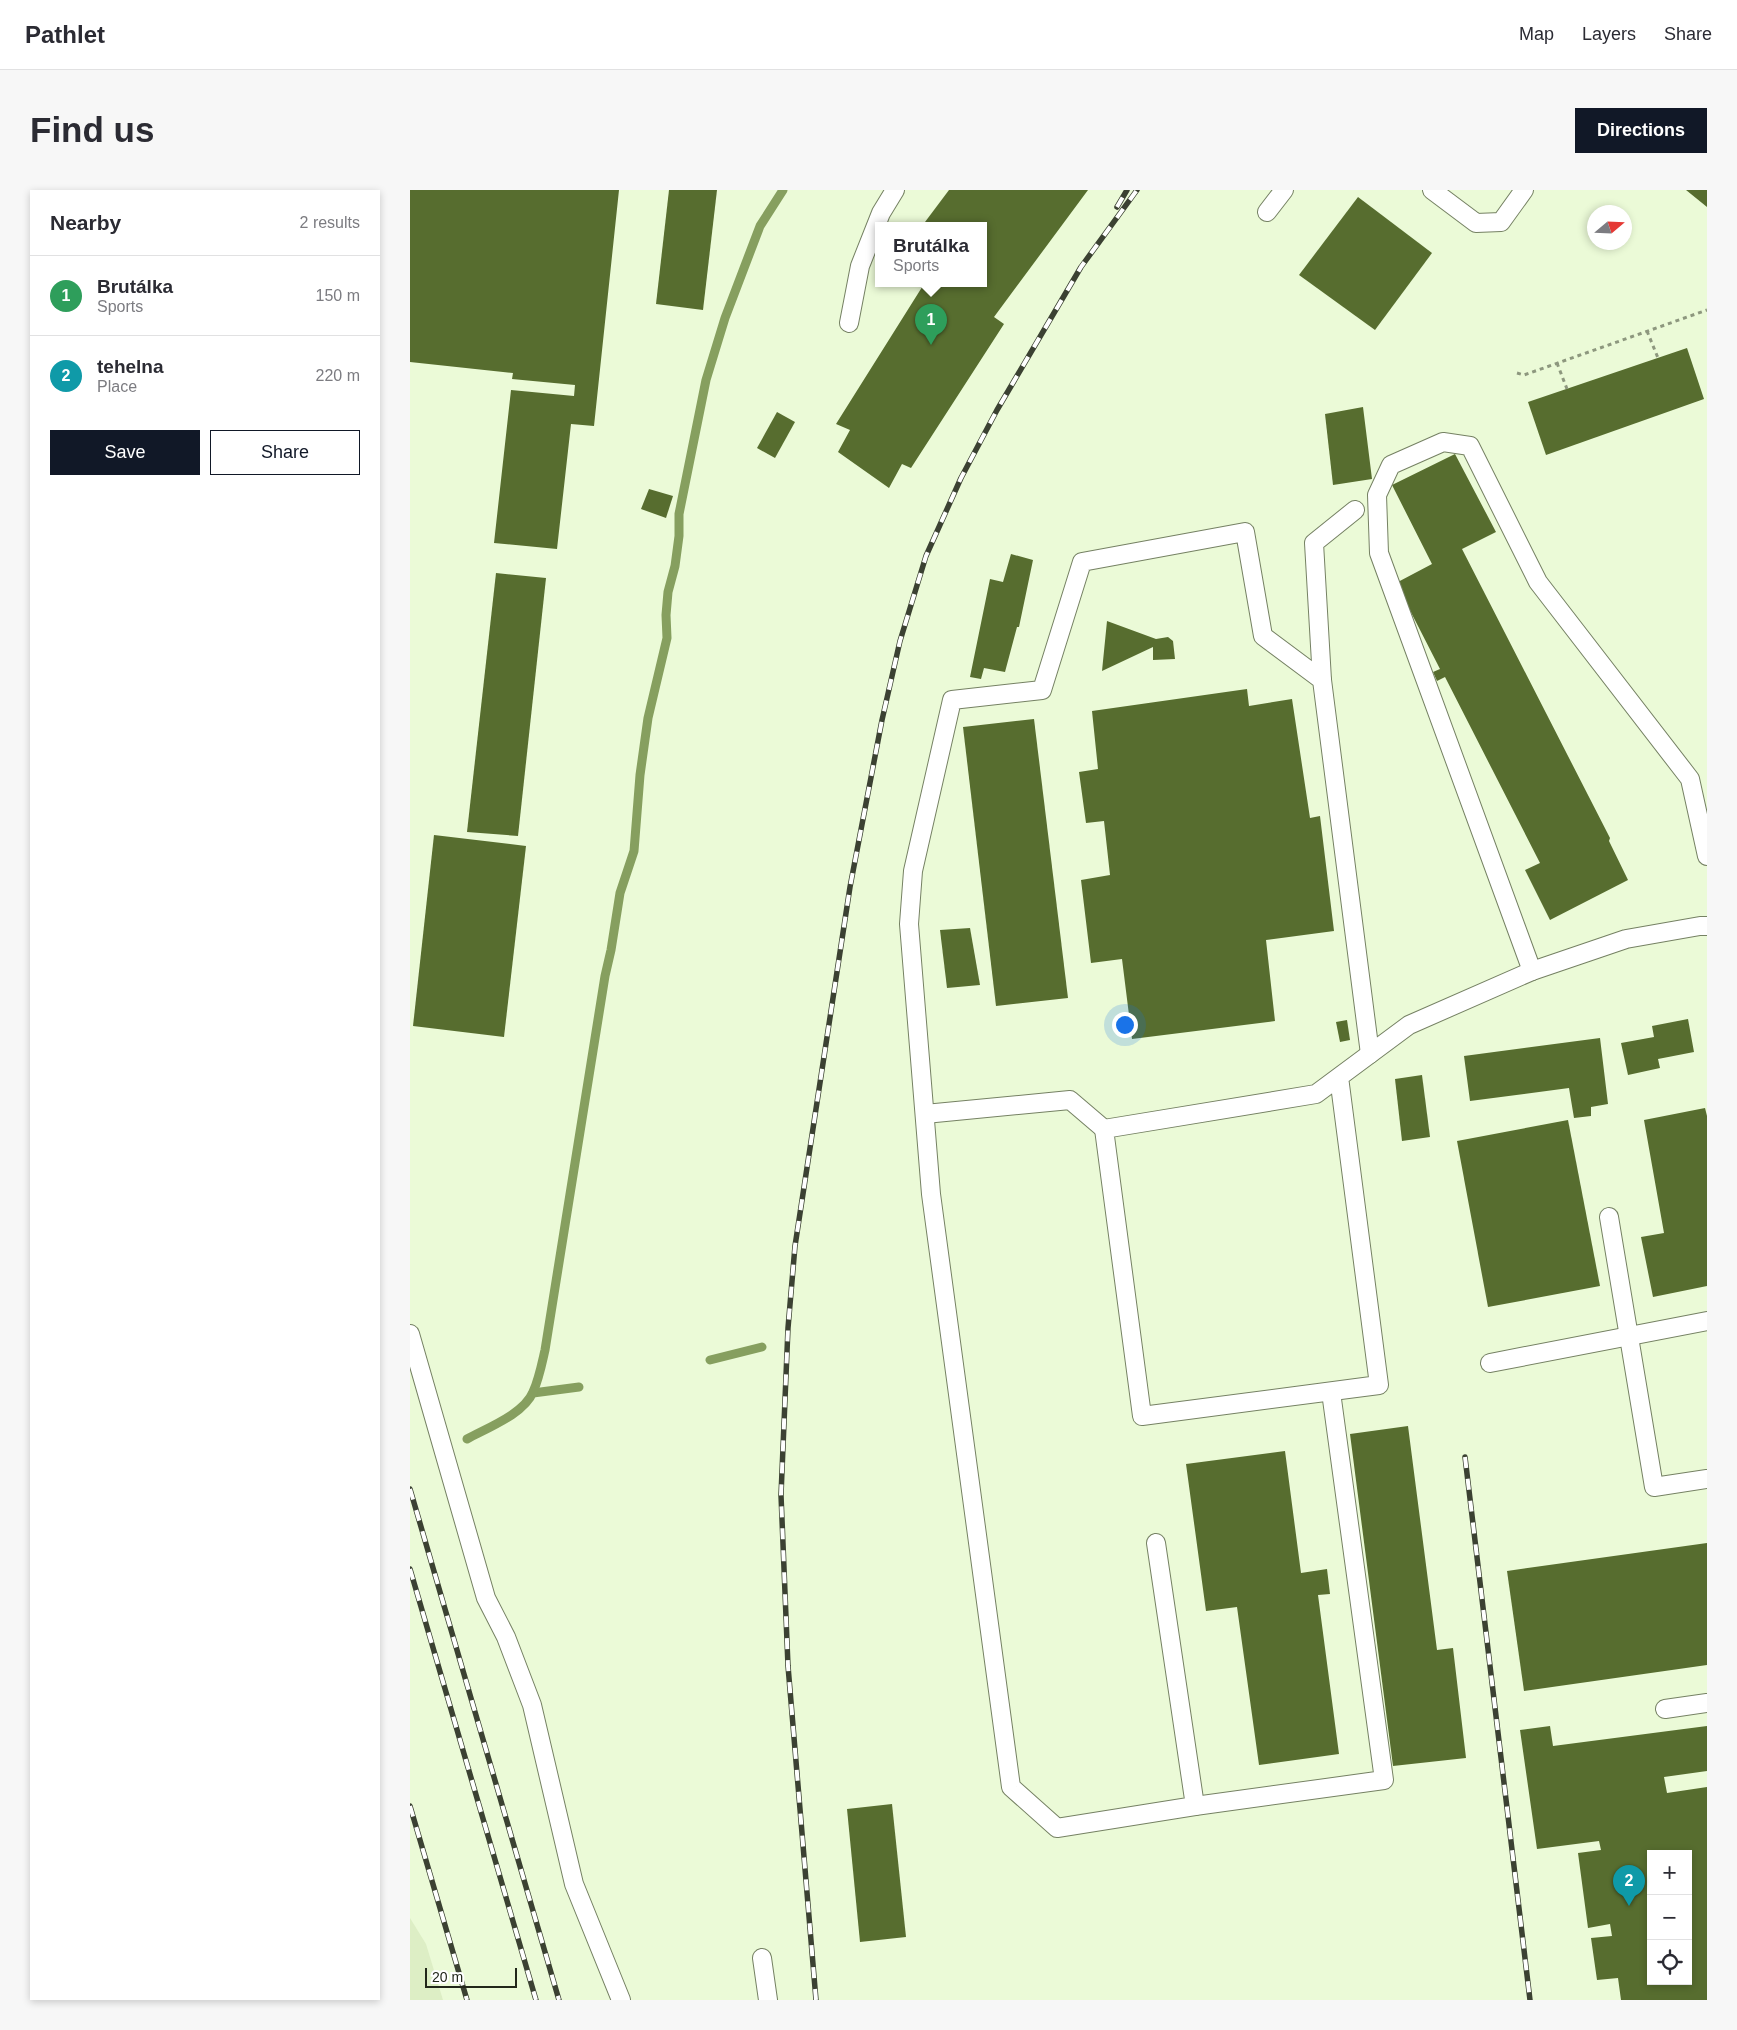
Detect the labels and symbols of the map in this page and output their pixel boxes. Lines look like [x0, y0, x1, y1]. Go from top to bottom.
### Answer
north arrow [1587, 205, 1632, 250]
pin: 1 [915, 304, 947, 345]
your location [1112, 1012, 1138, 1038]
pin: 2 [1613, 1865, 1645, 1906]
scale bar [425, 1965, 518, 1988]

